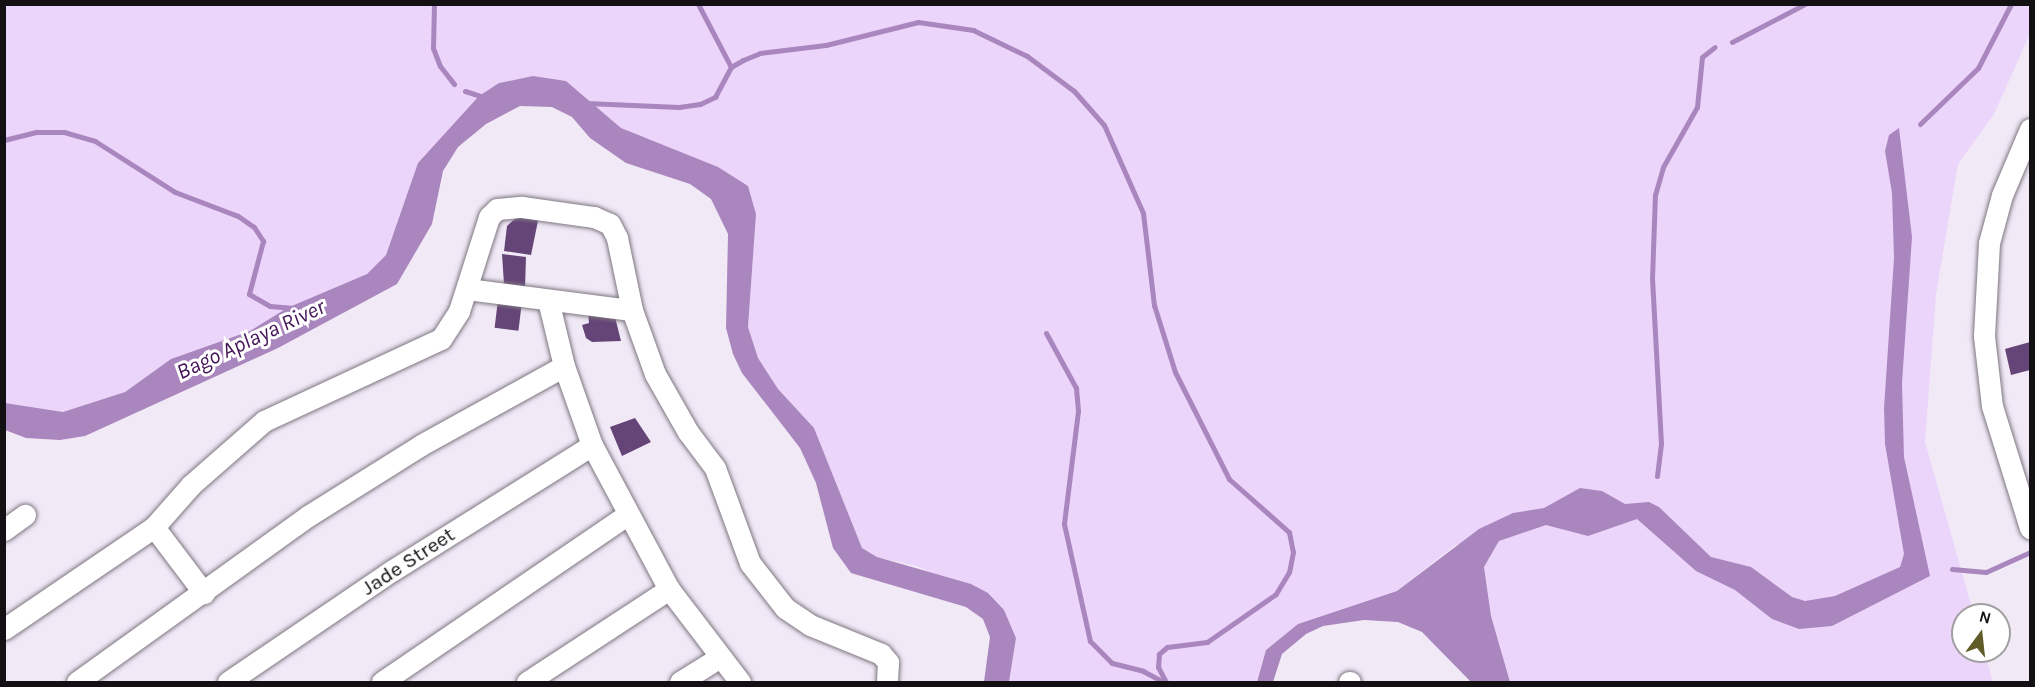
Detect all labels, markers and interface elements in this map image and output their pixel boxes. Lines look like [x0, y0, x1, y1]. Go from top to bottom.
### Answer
water label: Bago Aplaya River [172, 294, 330, 386]
street label: Jade Street [357, 522, 459, 600]
north arrow [1951, 603, 2011, 663]
text: N [1977, 606, 1993, 628]

